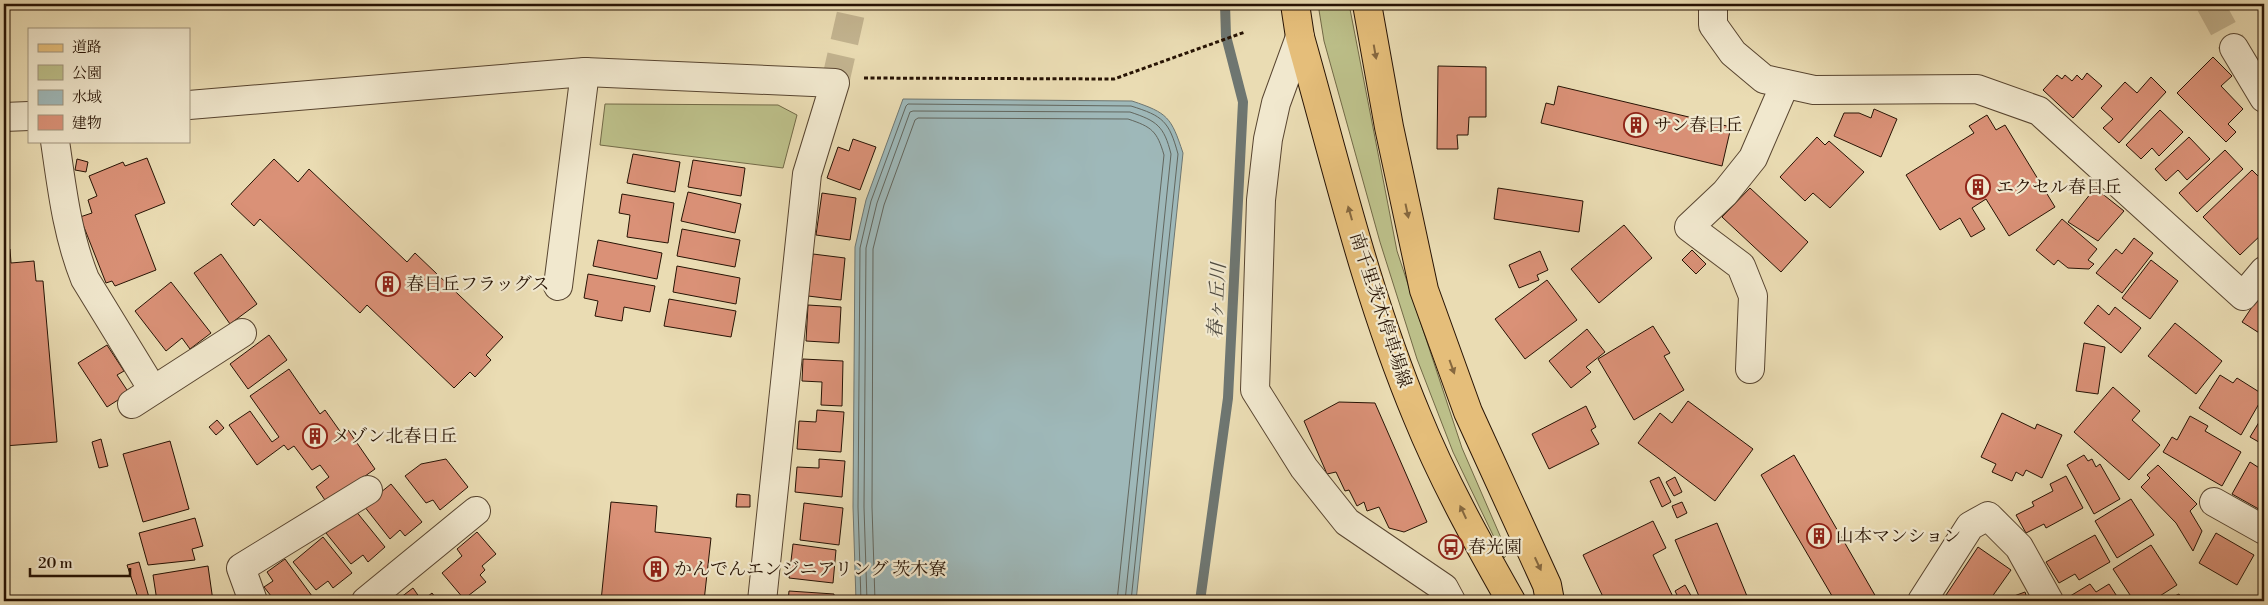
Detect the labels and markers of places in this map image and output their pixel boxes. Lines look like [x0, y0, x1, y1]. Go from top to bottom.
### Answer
building icon: サン春日丘 [1623, 112, 1649, 138]
place label: サン春日丘 [1654, 114, 1743, 137]
building icon: エクセル春日丘 [1965, 174, 1991, 200]
place label: エクセル春日丘 [1996, 176, 2122, 199]
building icon: 春日丘フラッグス [375, 271, 401, 297]
place label: 春日丘フラッグス [406, 273, 549, 296]
building icon: メゾン北春日丘 [302, 423, 328, 449]
place label: メゾン北春日丘 [332, 425, 457, 448]
building icon: 山本マンション [1806, 523, 1832, 549]
place label: 山本マンション [1836, 525, 1961, 548]
bus stop icon: 春光園 [1438, 534, 1464, 560]
place label: 春光園 [1468, 536, 1522, 559]
building icon: かんでんエンジニアリング 茨木寮 [643, 556, 669, 582]
place label: かんでんエンジニアリング 茨木寮 [674, 558, 946, 581]

